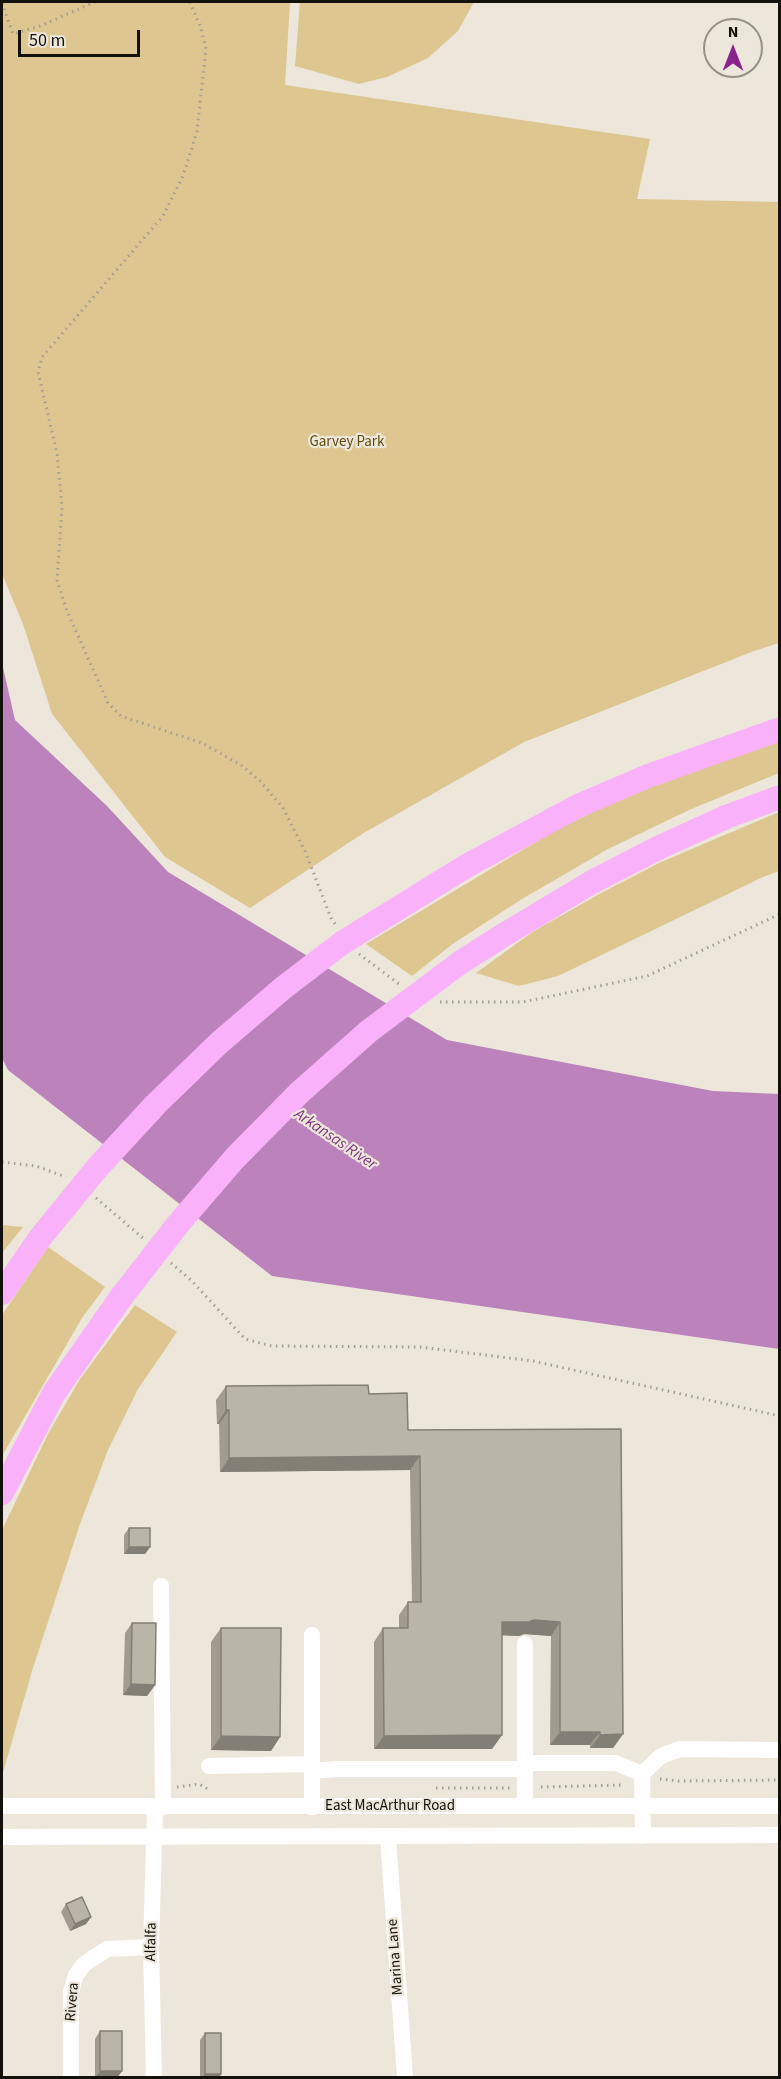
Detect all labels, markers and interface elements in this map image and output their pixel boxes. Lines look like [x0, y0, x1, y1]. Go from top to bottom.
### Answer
scale bar [21, 18, 142, 56]
north arrow [703, 18, 763, 78]
text: N [728, 21, 738, 43]
text: 50 m [29, 28, 65, 53]
park label: Garvey Park [310, 434, 384, 452]
water label: Arkansas River [290, 1105, 380, 1175]
street label: East MacArthur Road [325, 1798, 455, 1816]
street label: Marina Lane [384, 1918, 408, 1996]
street label: Alfalfa [143, 1922, 161, 1962]
street label: Rivera [62, 1982, 84, 2022]

